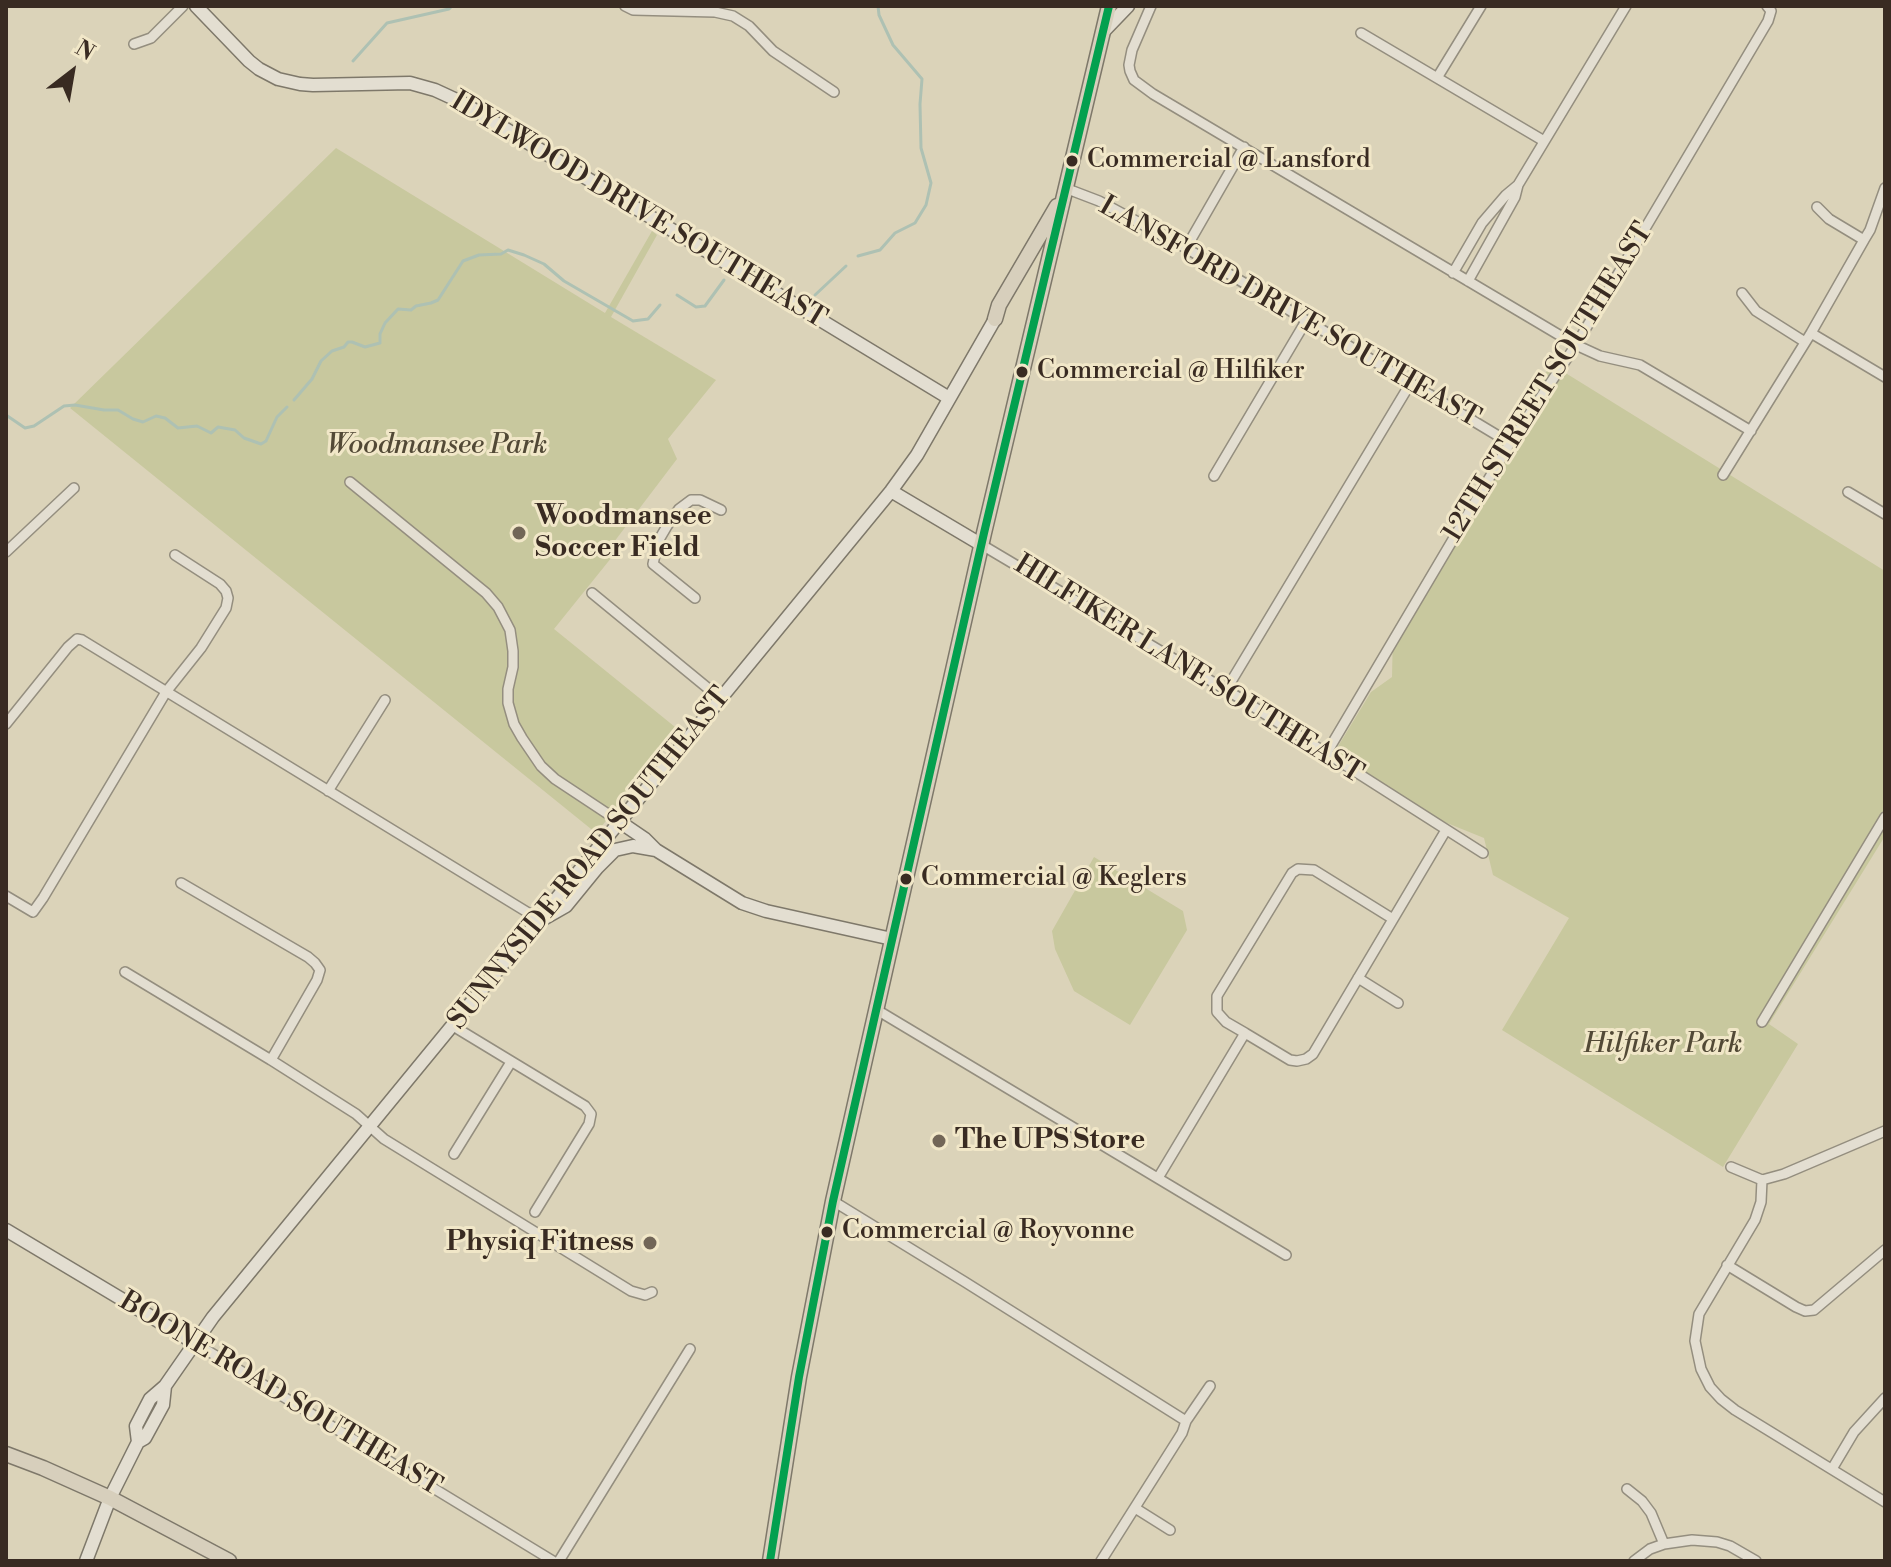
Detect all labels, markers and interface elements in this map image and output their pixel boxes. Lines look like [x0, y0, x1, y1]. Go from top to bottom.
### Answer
north arrow [32, 32, 112, 112]
text: N [70, 35, 99, 67]
street label: IDYLWOOD DRIVE SOUTHEAST [444, 85, 832, 337]
place label: Commercial @ Lansford [1087, 145, 1371, 177]
marker: Commercial @ Lansford [1064, 153, 1080, 169]
street label: LANSFORD DRIVE SOUTHEAST [1093, 190, 1485, 436]
street label: 12TH STREET SOUTHEAST [1437, 217, 1661, 549]
place label: Commercial @ Hilfiker [1037, 356, 1305, 388]
marker: Commercial @ Hilfiker [1014, 364, 1030, 380]
park label: Woodmansee Park [327, 429, 547, 463]
place label: Woodmansee Soccer Field [535, 500, 712, 566]
marker: Woodmansee Soccer Field [510, 524, 528, 542]
street label: HILFIKER LANE SOUTHEAST [1007, 548, 1369, 792]
street label: SUNNYSIDE ROAD SOUTHEAST [442, 681, 738, 1037]
place label: Commercial @ Keglers [921, 863, 1187, 895]
marker: Commercial @ Keglers [898, 871, 914, 887]
park label: Hilfiker Park [1584, 1028, 1742, 1062]
place label: The UPS Store [955, 1124, 1145, 1158]
marker: The UPS Store [930, 1132, 948, 1150]
place label: Commercial @ Royvonne [842, 1216, 1135, 1248]
marker: Commercial @ Royvonne [819, 1224, 835, 1240]
place label: Physiq Fitness [446, 1226, 634, 1260]
marker: Physiq Fitness [641, 1234, 659, 1252]
street label: BOONE ROAD SOUTHEAST [113, 1285, 447, 1505]

